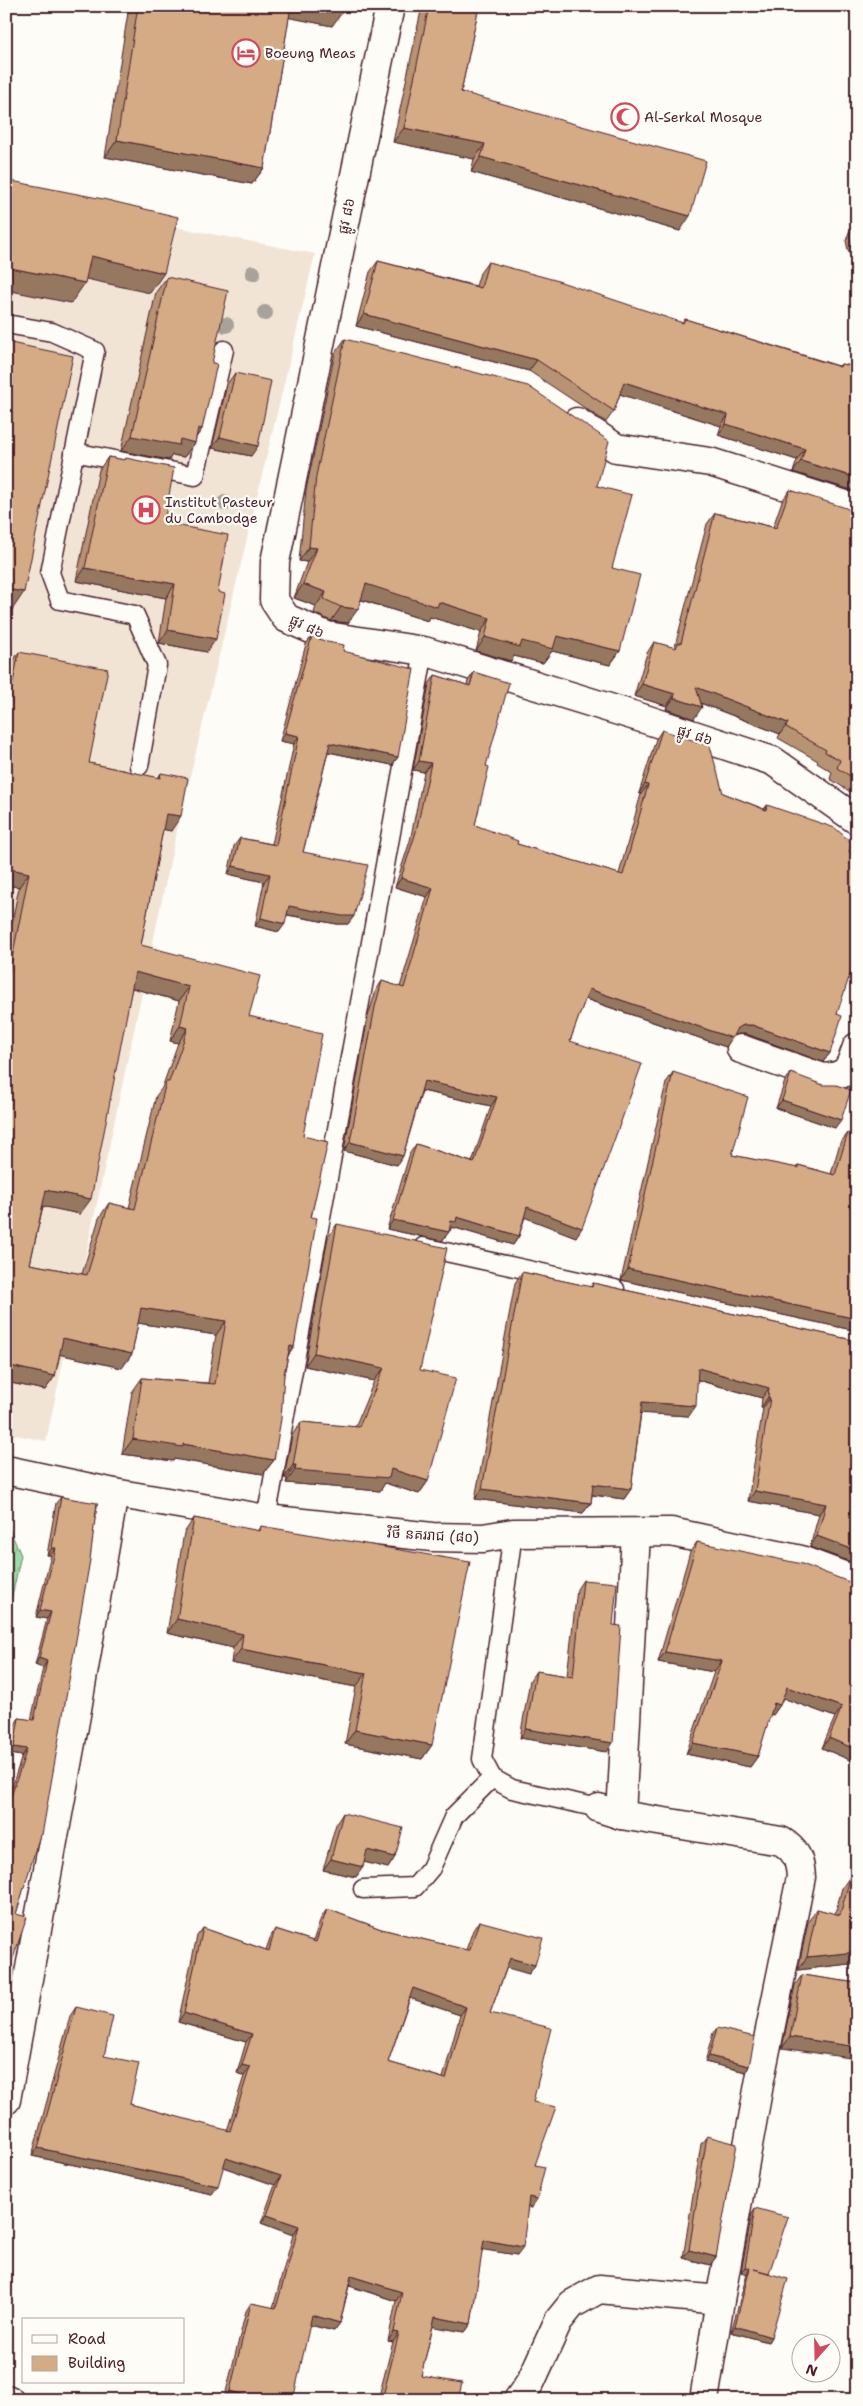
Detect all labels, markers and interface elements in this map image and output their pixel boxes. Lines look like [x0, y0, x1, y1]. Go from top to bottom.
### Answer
hotel icon: Boeung Meas [231, 38, 261, 68]
place label: Boeung Meas [265, 44, 356, 62]
mosque icon: Al-Serkal Mosque [610, 102, 640, 132]
place label: Al-Serkal Mosque [644, 108, 762, 126]
street label: ផ្លូវ ៨៦ [333, 197, 362, 236]
place label: Institut Pasteur du Cambodge [165, 493, 273, 527]
hospital icon: Institut Pasteur du Cambodge [131, 495, 161, 525]
street label: ផ្លូវ ៨៦ [286, 610, 327, 645]
street label: ផ្លូវ ៨៦ [674, 721, 715, 752]
street label: វិថី នគររាជ (៨០) [386, 1524, 479, 1546]
legend [22, 2318, 185, 2384]
text: Road [68, 2329, 106, 2349]
north arrow [790, 2334, 840, 2384]
text: Building [68, 2353, 125, 2373]
text: N [803, 2360, 820, 2381]

